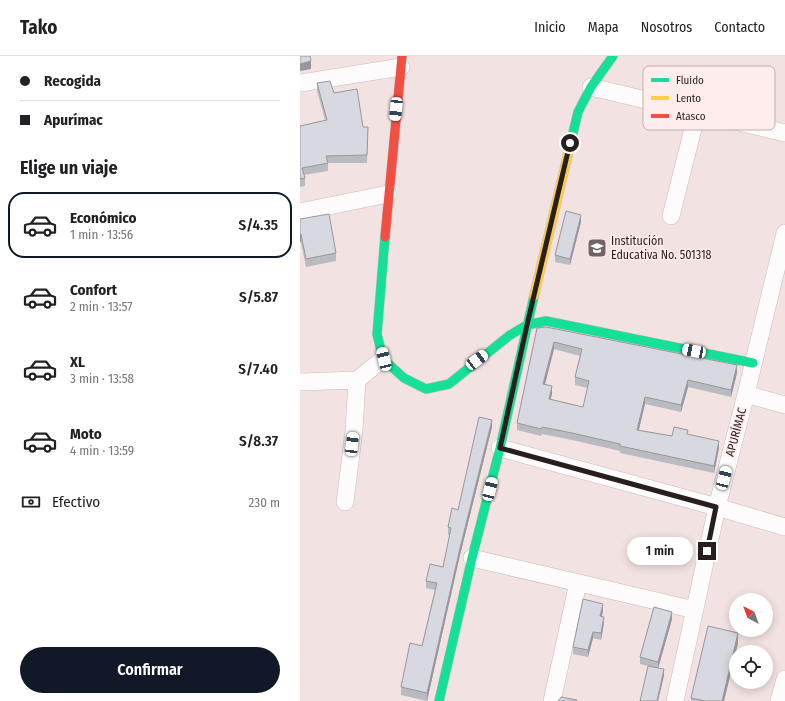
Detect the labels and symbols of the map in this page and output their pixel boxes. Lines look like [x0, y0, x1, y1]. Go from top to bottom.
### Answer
legend [643, 66, 775, 130]
text: Fluido [676, 74, 704, 87]
text: Lento [676, 92, 701, 105]
car [389, 96, 403, 122]
text: Atasco [676, 110, 706, 123]
route start [561, 134, 579, 152]
place label: Institución Educativa No. 501318 [611, 234, 712, 262]
school or university icon: Institución Educativa No. 501318 [586, 237, 608, 259]
car [681, 343, 707, 359]
car [375, 346, 393, 372]
car [464, 348, 490, 372]
street label: APURÍMAC [722, 406, 749, 458]
car [345, 431, 359, 457]
car [715, 465, 733, 491]
car [481, 476, 499, 502]
callout: 1 min [627, 537, 693, 565]
route end [698, 542, 716, 560]
north arrow [729, 593, 773, 637]

